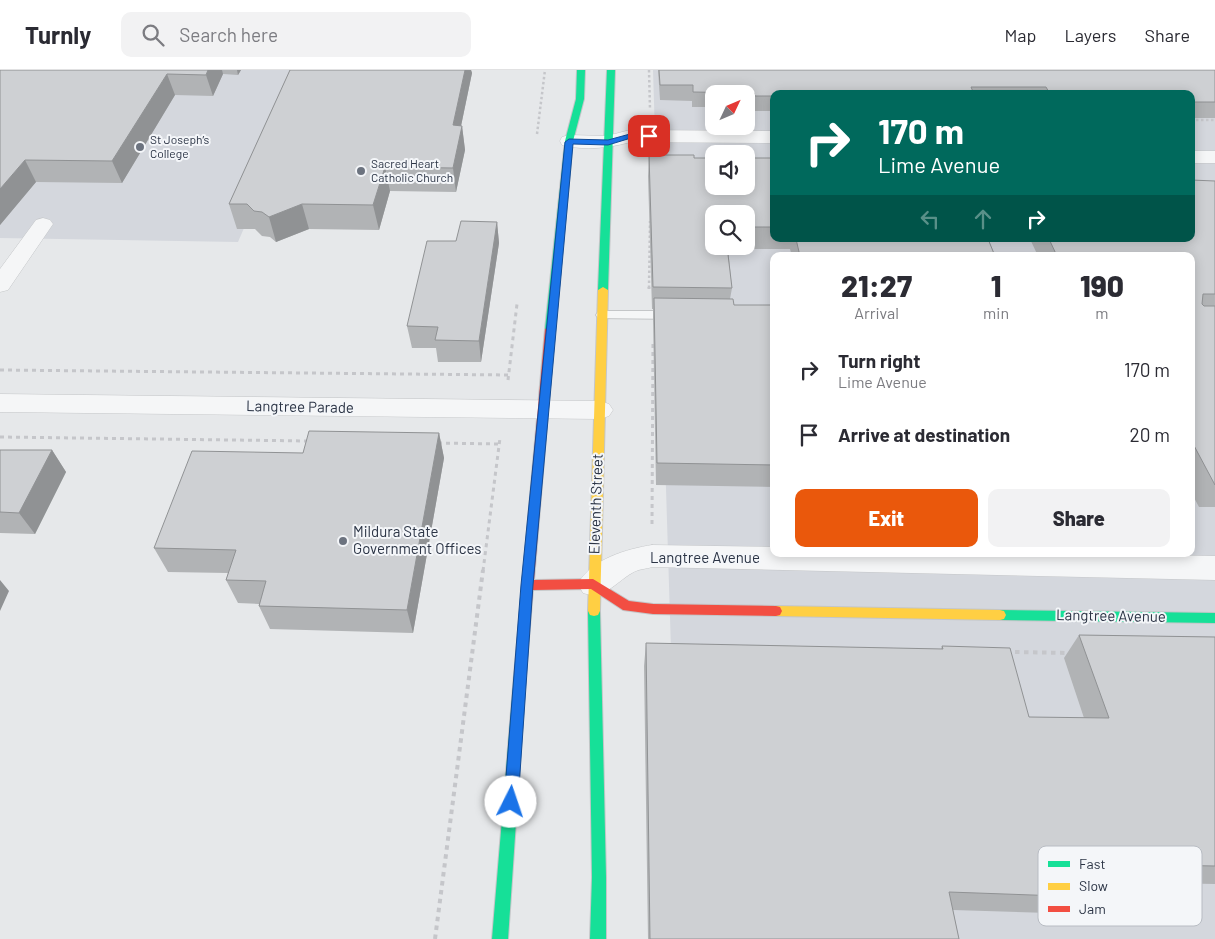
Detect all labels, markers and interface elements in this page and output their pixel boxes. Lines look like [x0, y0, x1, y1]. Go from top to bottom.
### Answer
search box [121, 12, 471, 57]
text: Turnly [25, 20, 91, 49]
icon: search [139, 21, 167, 49]
text: Search here [179, 23, 278, 46]
text: Map [1004, 24, 1036, 46]
text: Layers [1064, 24, 1117, 46]
text: Share [1145, 24, 1190, 46]
north arrow [705, 85, 755, 135]
map controls [705, 85, 755, 255]
text: 170 m [878, 109, 964, 151]
icon: right [795, 110, 860, 175]
pin [628, 115, 670, 157]
icon: arrive [635, 122, 663, 150]
place label: St Joseph’s College [150, 132, 209, 160]
marker: St Joseph’s College [134, 141, 146, 153]
button: sound [705, 145, 755, 195]
text: Lime Avenue [878, 151, 1000, 177]
place label: Sacred Heart Catholic Church [371, 156, 453, 184]
marker: Sacred Heart Catholic Church [355, 165, 367, 177]
button: search [705, 205, 755, 255]
icon: left [916, 205, 944, 233]
icon: ahead [969, 205, 997, 233]
icon: right [1022, 205, 1050, 233]
text: 21:27 [841, 267, 912, 303]
text: 1 [991, 267, 1001, 303]
text: 190 [1080, 267, 1124, 303]
text: Arrival [854, 303, 899, 322]
text: min [983, 303, 1009, 322]
text: m [1095, 303, 1109, 322]
text: Turn right [838, 349, 920, 372]
icon: right [795, 356, 823, 384]
text: 170 m [1124, 358, 1170, 381]
text: Lime Avenue [838, 372, 927, 391]
street label: Langtree Parade [246, 396, 354, 416]
icon: arrive [795, 421, 823, 449]
text: Arrive at destination [838, 423, 1010, 446]
text: 20 m [1130, 423, 1170, 446]
street label: Eleventh Street [584, 453, 606, 555]
button: Exit [795, 489, 978, 547]
button: Share [988, 489, 1170, 547]
place label: Mildura State Government Offices [353, 522, 482, 557]
marker: Mildura State Government Offices [337, 535, 349, 547]
street label: Langtree Avenue [650, 548, 760, 566]
street label: Langtree Avenue [1056, 605, 1166, 625]
position arrow [484, 775, 536, 827]
legend [1038, 846, 1202, 926]
text: Fast [1079, 855, 1105, 872]
text: Slow [1079, 877, 1108, 894]
text: Jam [1079, 900, 1106, 917]

